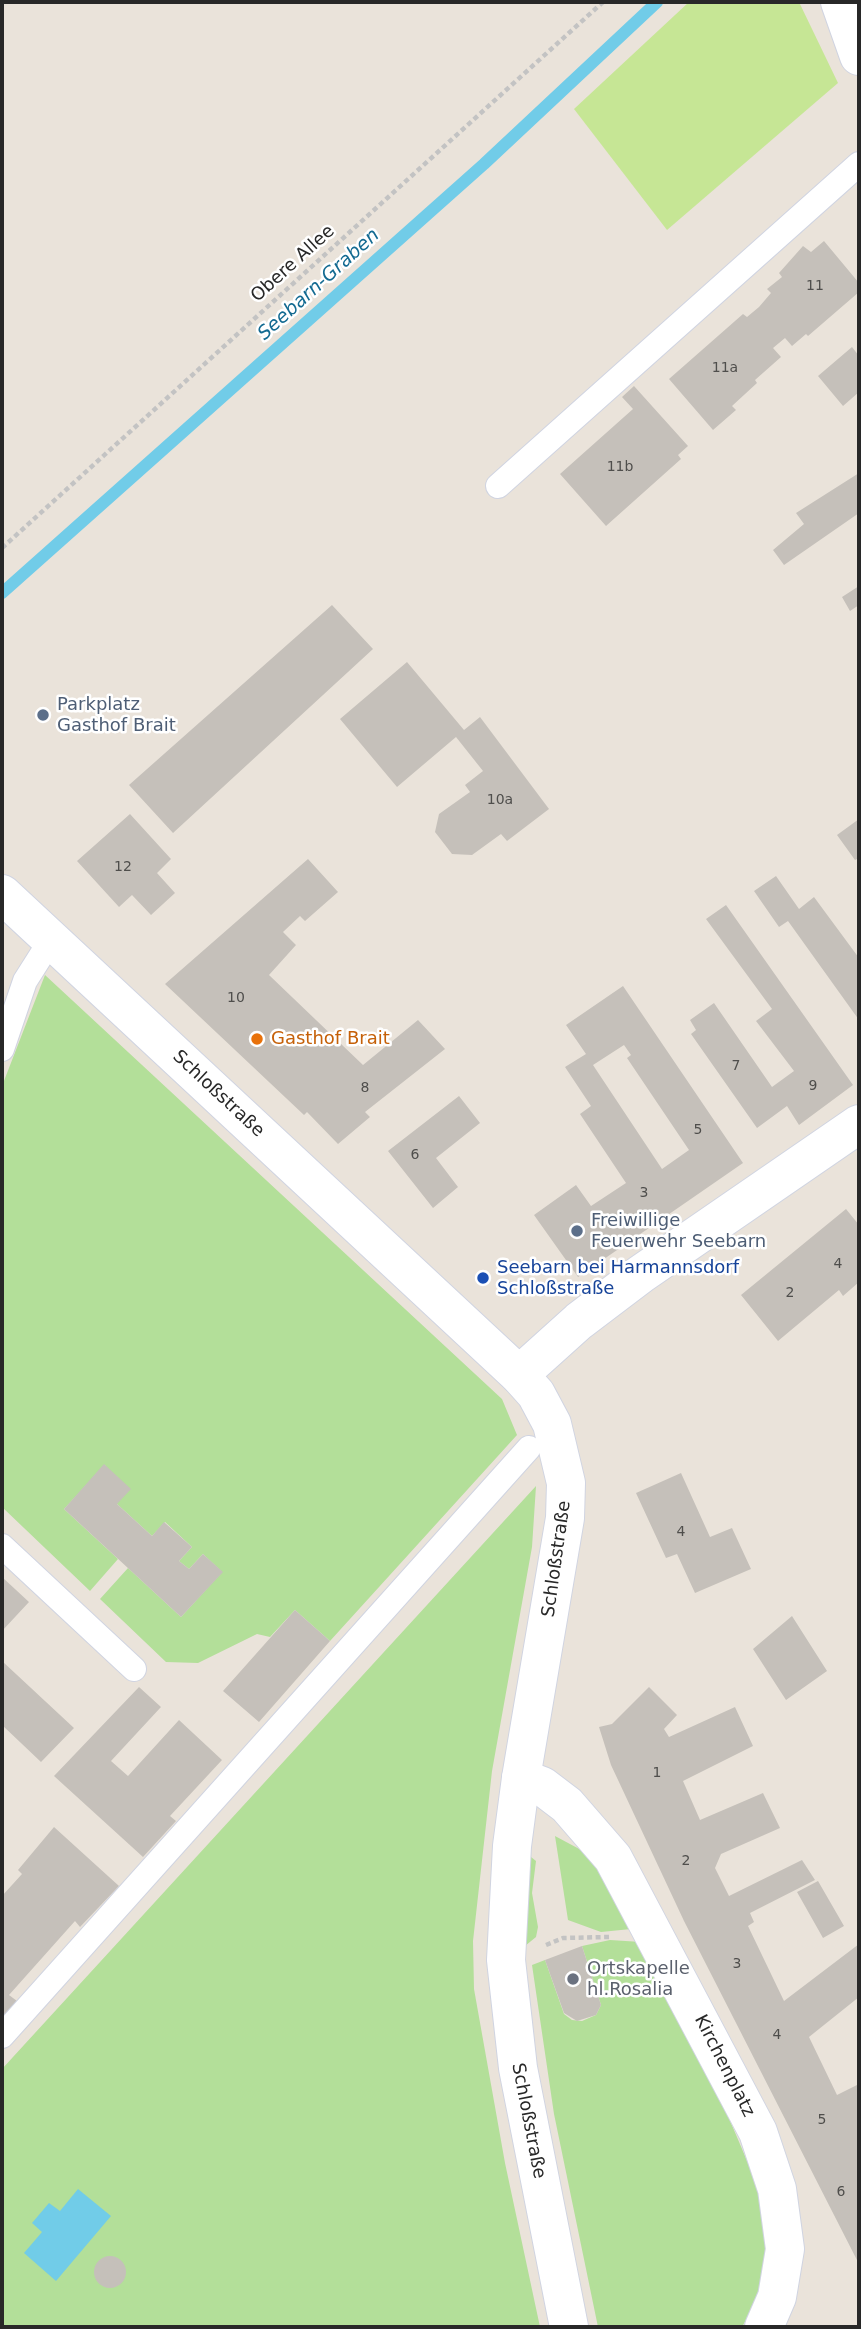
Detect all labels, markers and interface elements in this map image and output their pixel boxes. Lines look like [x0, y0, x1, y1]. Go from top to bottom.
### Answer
street label: Obere Allee [247, 221, 339, 307]
water label: Seebarn-Graben [253, 224, 385, 346]
house number: 11 [806, 278, 824, 294]
house number: 11a [712, 360, 738, 376]
house number: 11b [607, 459, 633, 475]
place label: Parkplatz Gasthof Brait [57, 694, 176, 736]
marker: Parkplatz Gasthof Brait [35, 707, 51, 723]
house number: 10a [487, 792, 513, 808]
house number: 12 [114, 859, 132, 875]
house number: 10 [227, 990, 245, 1006]
place label: Gasthof Brait [271, 1028, 390, 1050]
marker: Gasthof Brait [249, 1031, 265, 1047]
street label: Schloßstraße [168, 1046, 268, 1142]
house number: 7 [732, 1058, 740, 1074]
house number: 9 [809, 1078, 817, 1094]
house number: 8 [361, 1080, 369, 1096]
house number: 5 [694, 1122, 702, 1138]
house number: 6 [411, 1147, 419, 1163]
house number: 3 [640, 1185, 648, 1201]
place label: Freiwillige Feuerwehr Seebarn [591, 1210, 766, 1252]
marker: Freiwillige Feuerwehr Seebarn [569, 1223, 585, 1239]
house number: 4 [834, 1256, 842, 1272]
place label: Seebarn bei Harmannsdorf Schloßstraße [497, 1257, 739, 1300]
marker: Seebarn bei Harmannsdorf Schloßstraße [475, 1270, 491, 1286]
house number: 2 [786, 1285, 794, 1301]
street label: Schloßstraße [538, 1499, 576, 1619]
house number: 4 [677, 1524, 685, 1540]
house number: 1 [653, 1765, 661, 1781]
house number: 2 [682, 1853, 690, 1869]
house number: 3 [733, 1956, 741, 1972]
place label: Ortskapelle hl.Rosalia [587, 1958, 690, 2000]
marker: Ortskapelle hl.Rosalia [565, 1971, 581, 1987]
street label: Kirchenplatz [689, 2011, 759, 2121]
house number: 4 [773, 2027, 781, 2043]
street label: Schloßstraße [506, 2061, 550, 2181]
house number: 5 [818, 2112, 826, 2128]
house number: 6 [837, 2184, 845, 2200]

